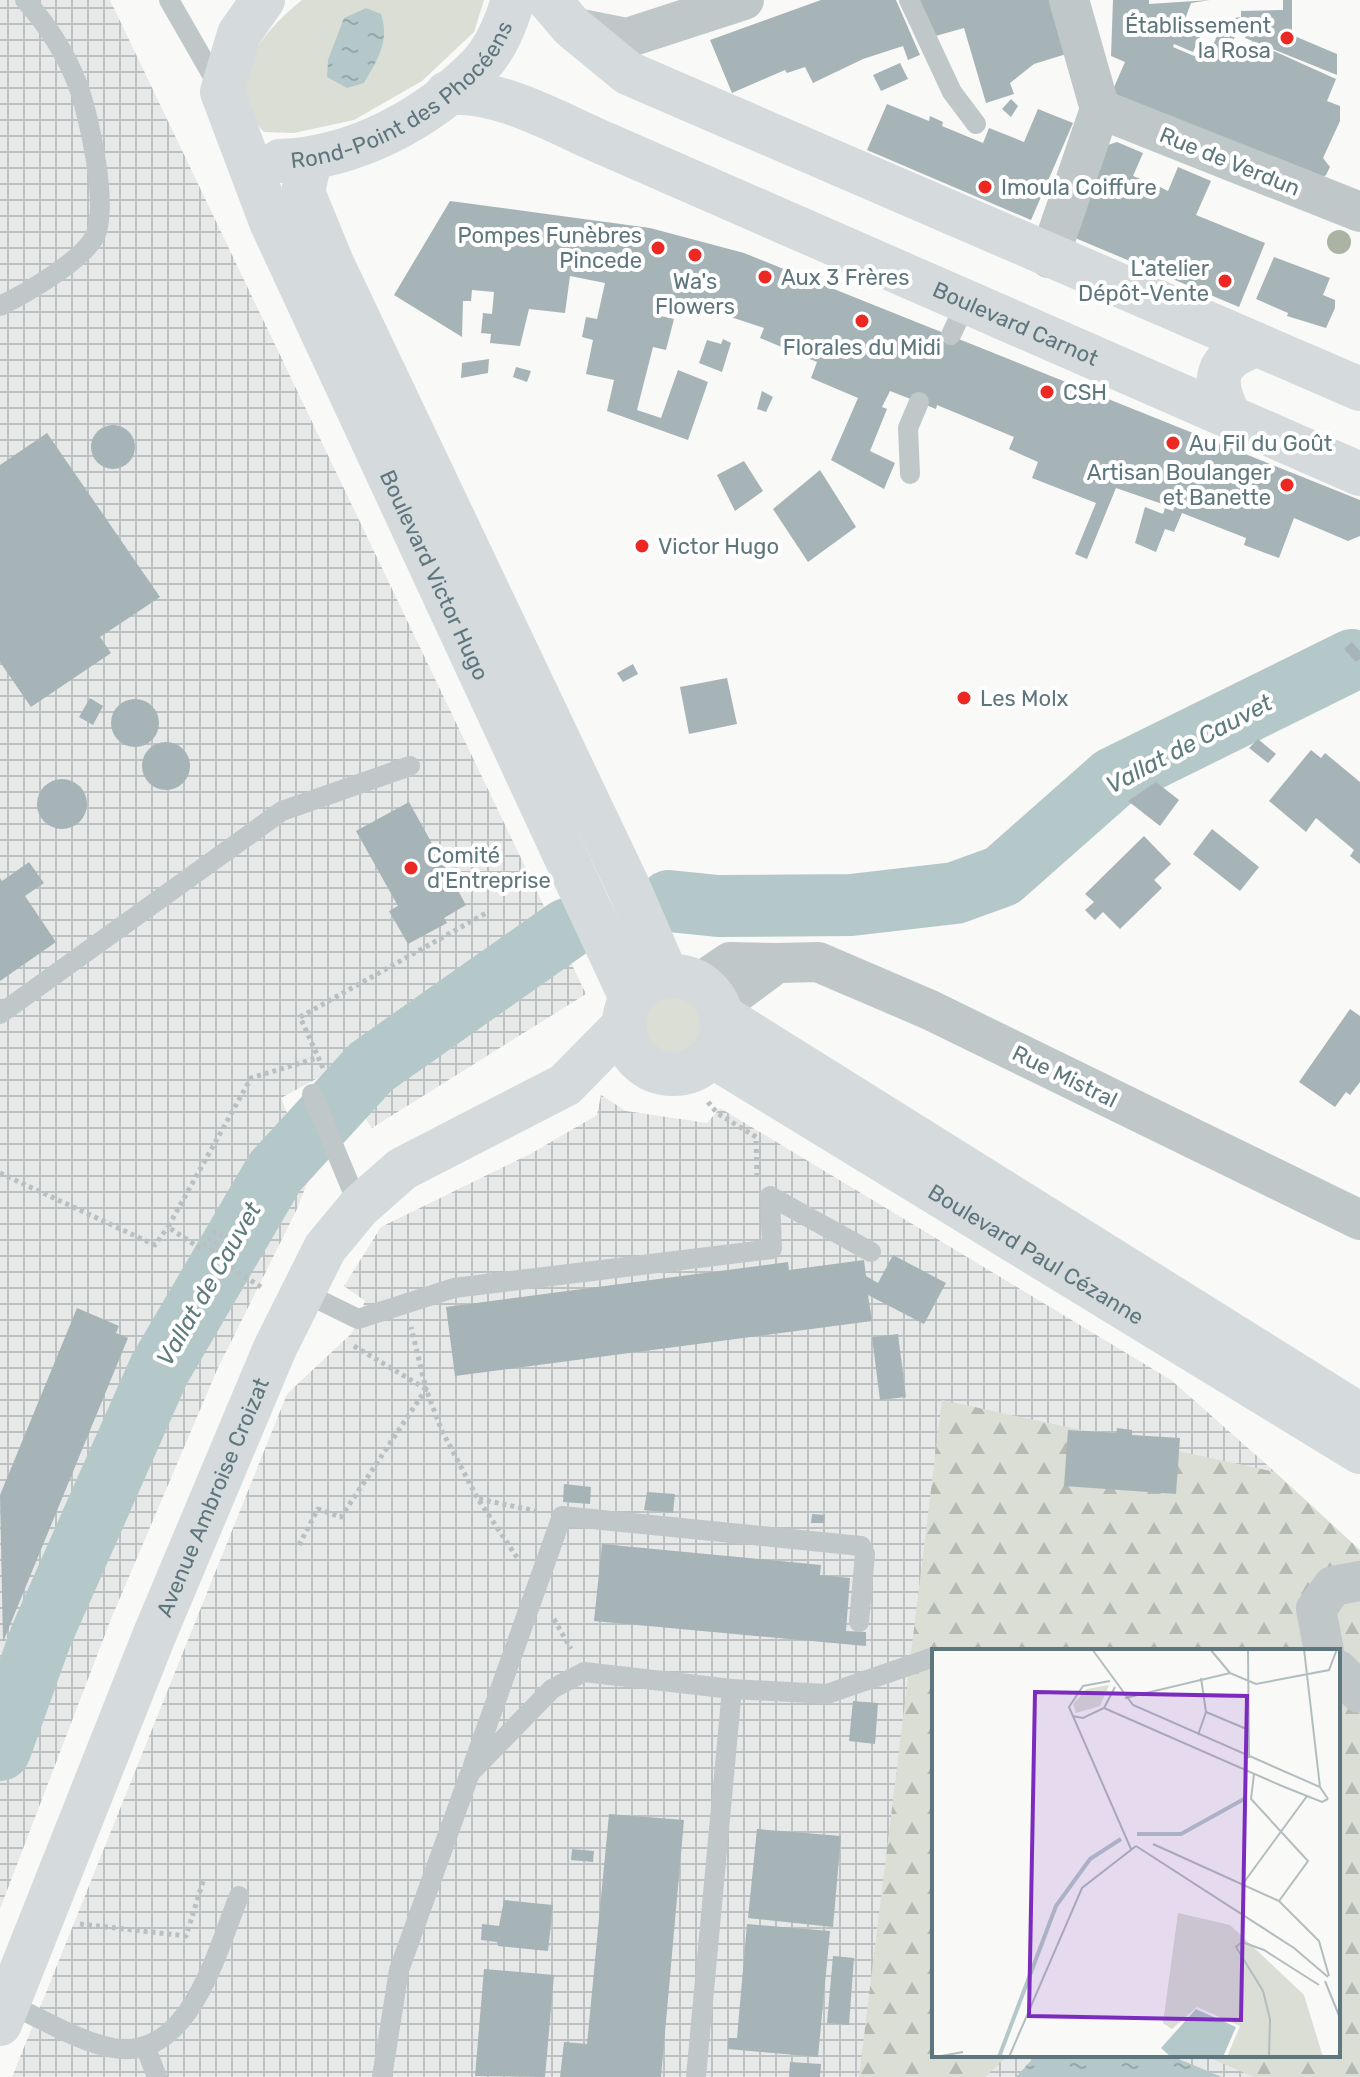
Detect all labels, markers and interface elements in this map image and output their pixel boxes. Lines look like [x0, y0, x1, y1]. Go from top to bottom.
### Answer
place label: Établissement la Rosa [1125, 12, 1271, 64]
street label: Rond-Point des Phocéens [289, 17, 518, 174]
marker: Établissement la Rosa [1278, 29, 1296, 47]
street label: Rue de Verdun [1156, 121, 1304, 202]
place label: Imoula Coiffure [1001, 174, 1157, 201]
marker: Imoula Coiffure [976, 178, 994, 196]
place label: Pompes Funèbres Pincede [458, 222, 642, 274]
marker: Pompes Funèbres Pincede [649, 239, 667, 257]
marker: Wa's Flowers [686, 246, 704, 264]
place label: L'atelier Dépôt-Vente [1078, 255, 1210, 307]
place label: Aux 3 Frères [781, 264, 909, 291]
place label: Wa's Flowers [655, 268, 735, 320]
marker: Aux 3 Frères [756, 268, 774, 286]
marker: L'atelier Dépôt-Vente [1216, 272, 1234, 290]
street label: Boulevard Carnot [929, 276, 1103, 372]
marker: Florales du Midi [853, 312, 871, 330]
place label: Florales du Midi [783, 334, 941, 361]
place label: CSH [1063, 379, 1107, 406]
marker: CSH [1038, 383, 1056, 401]
place label: Au Fil du Goût [1189, 430, 1333, 457]
marker: Au Fil du Goût [1164, 434, 1182, 452]
place label: Artisan Boulanger et Banette [1087, 459, 1272, 511]
street label: Boulevard Victor Hugo [374, 466, 495, 685]
marker: Artisan Boulanger et Banette [1278, 476, 1296, 494]
place label: Victor Hugo [658, 533, 779, 560]
marker: Victor Hugo [633, 537, 651, 555]
place label: Les Molx [980, 685, 1069, 712]
water label: Vallat de Cauvet [1101, 688, 1278, 800]
marker: Les Molx [955, 689, 973, 707]
place label: Comité d'Entreprise [427, 842, 551, 894]
marker: Comité d'Entreprise [402, 859, 420, 877]
street label: Rue Mistral [1008, 1039, 1122, 1113]
street label: Boulevard Paul Cézanne [923, 1178, 1149, 1331]
water label: Vallat de Cauvet [151, 1197, 268, 1371]
street label: Avenue Ambroise Croizat [151, 1373, 275, 1621]
inset map [932, 1649, 1340, 2057]

